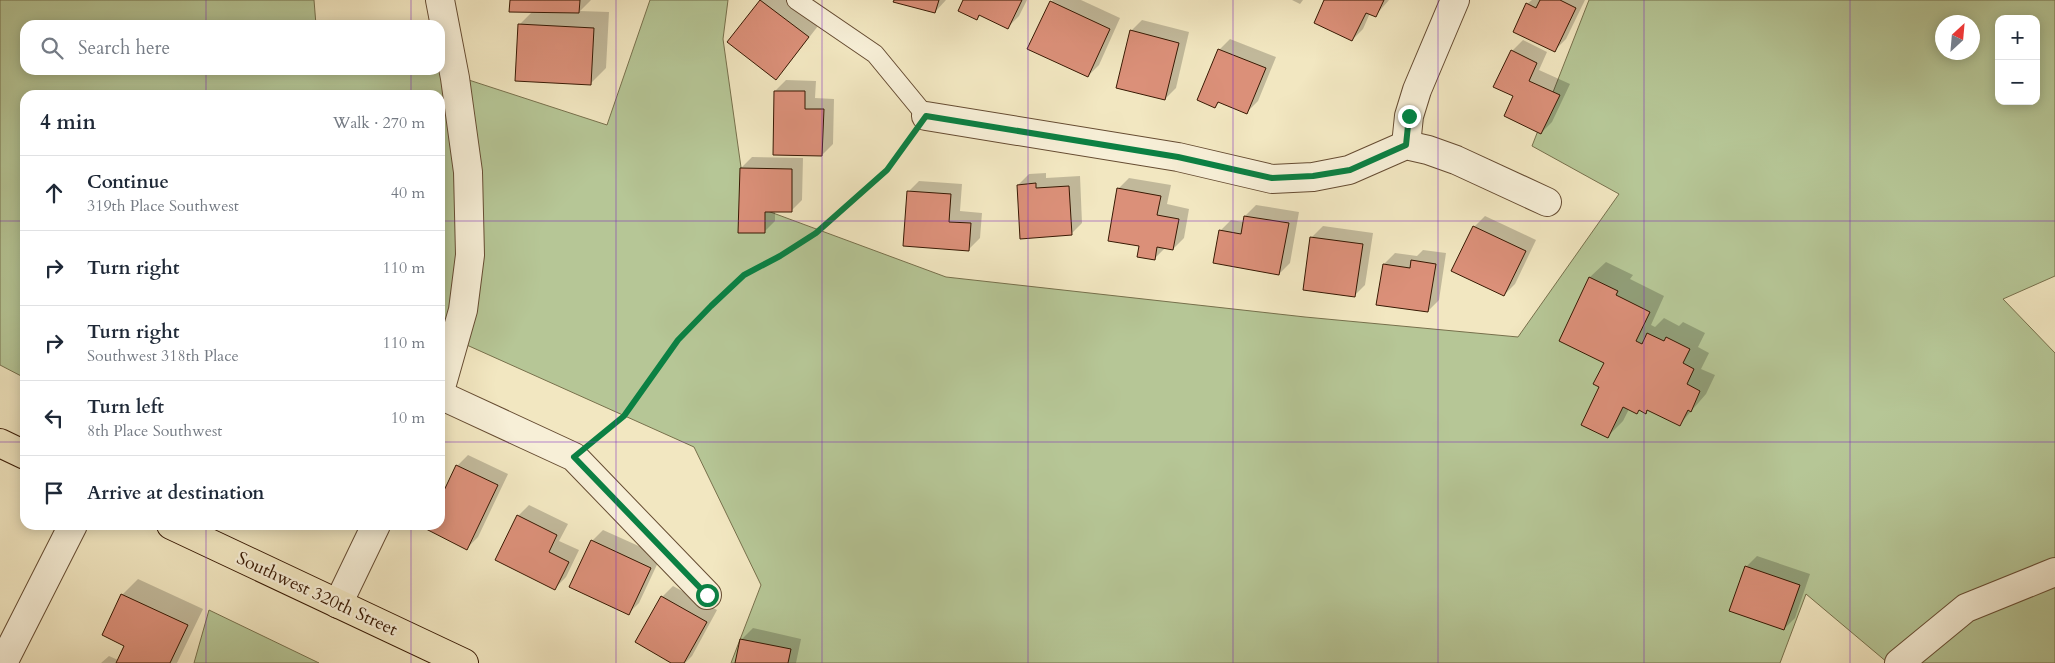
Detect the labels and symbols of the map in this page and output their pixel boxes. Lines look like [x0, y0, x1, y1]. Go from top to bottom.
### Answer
north arrow [1935, 15, 1980, 60]
route end [1398, 105, 1421, 128]
street label: Southwest 320th Street [233, 546, 402, 642]
route start [696, 584, 719, 607]

